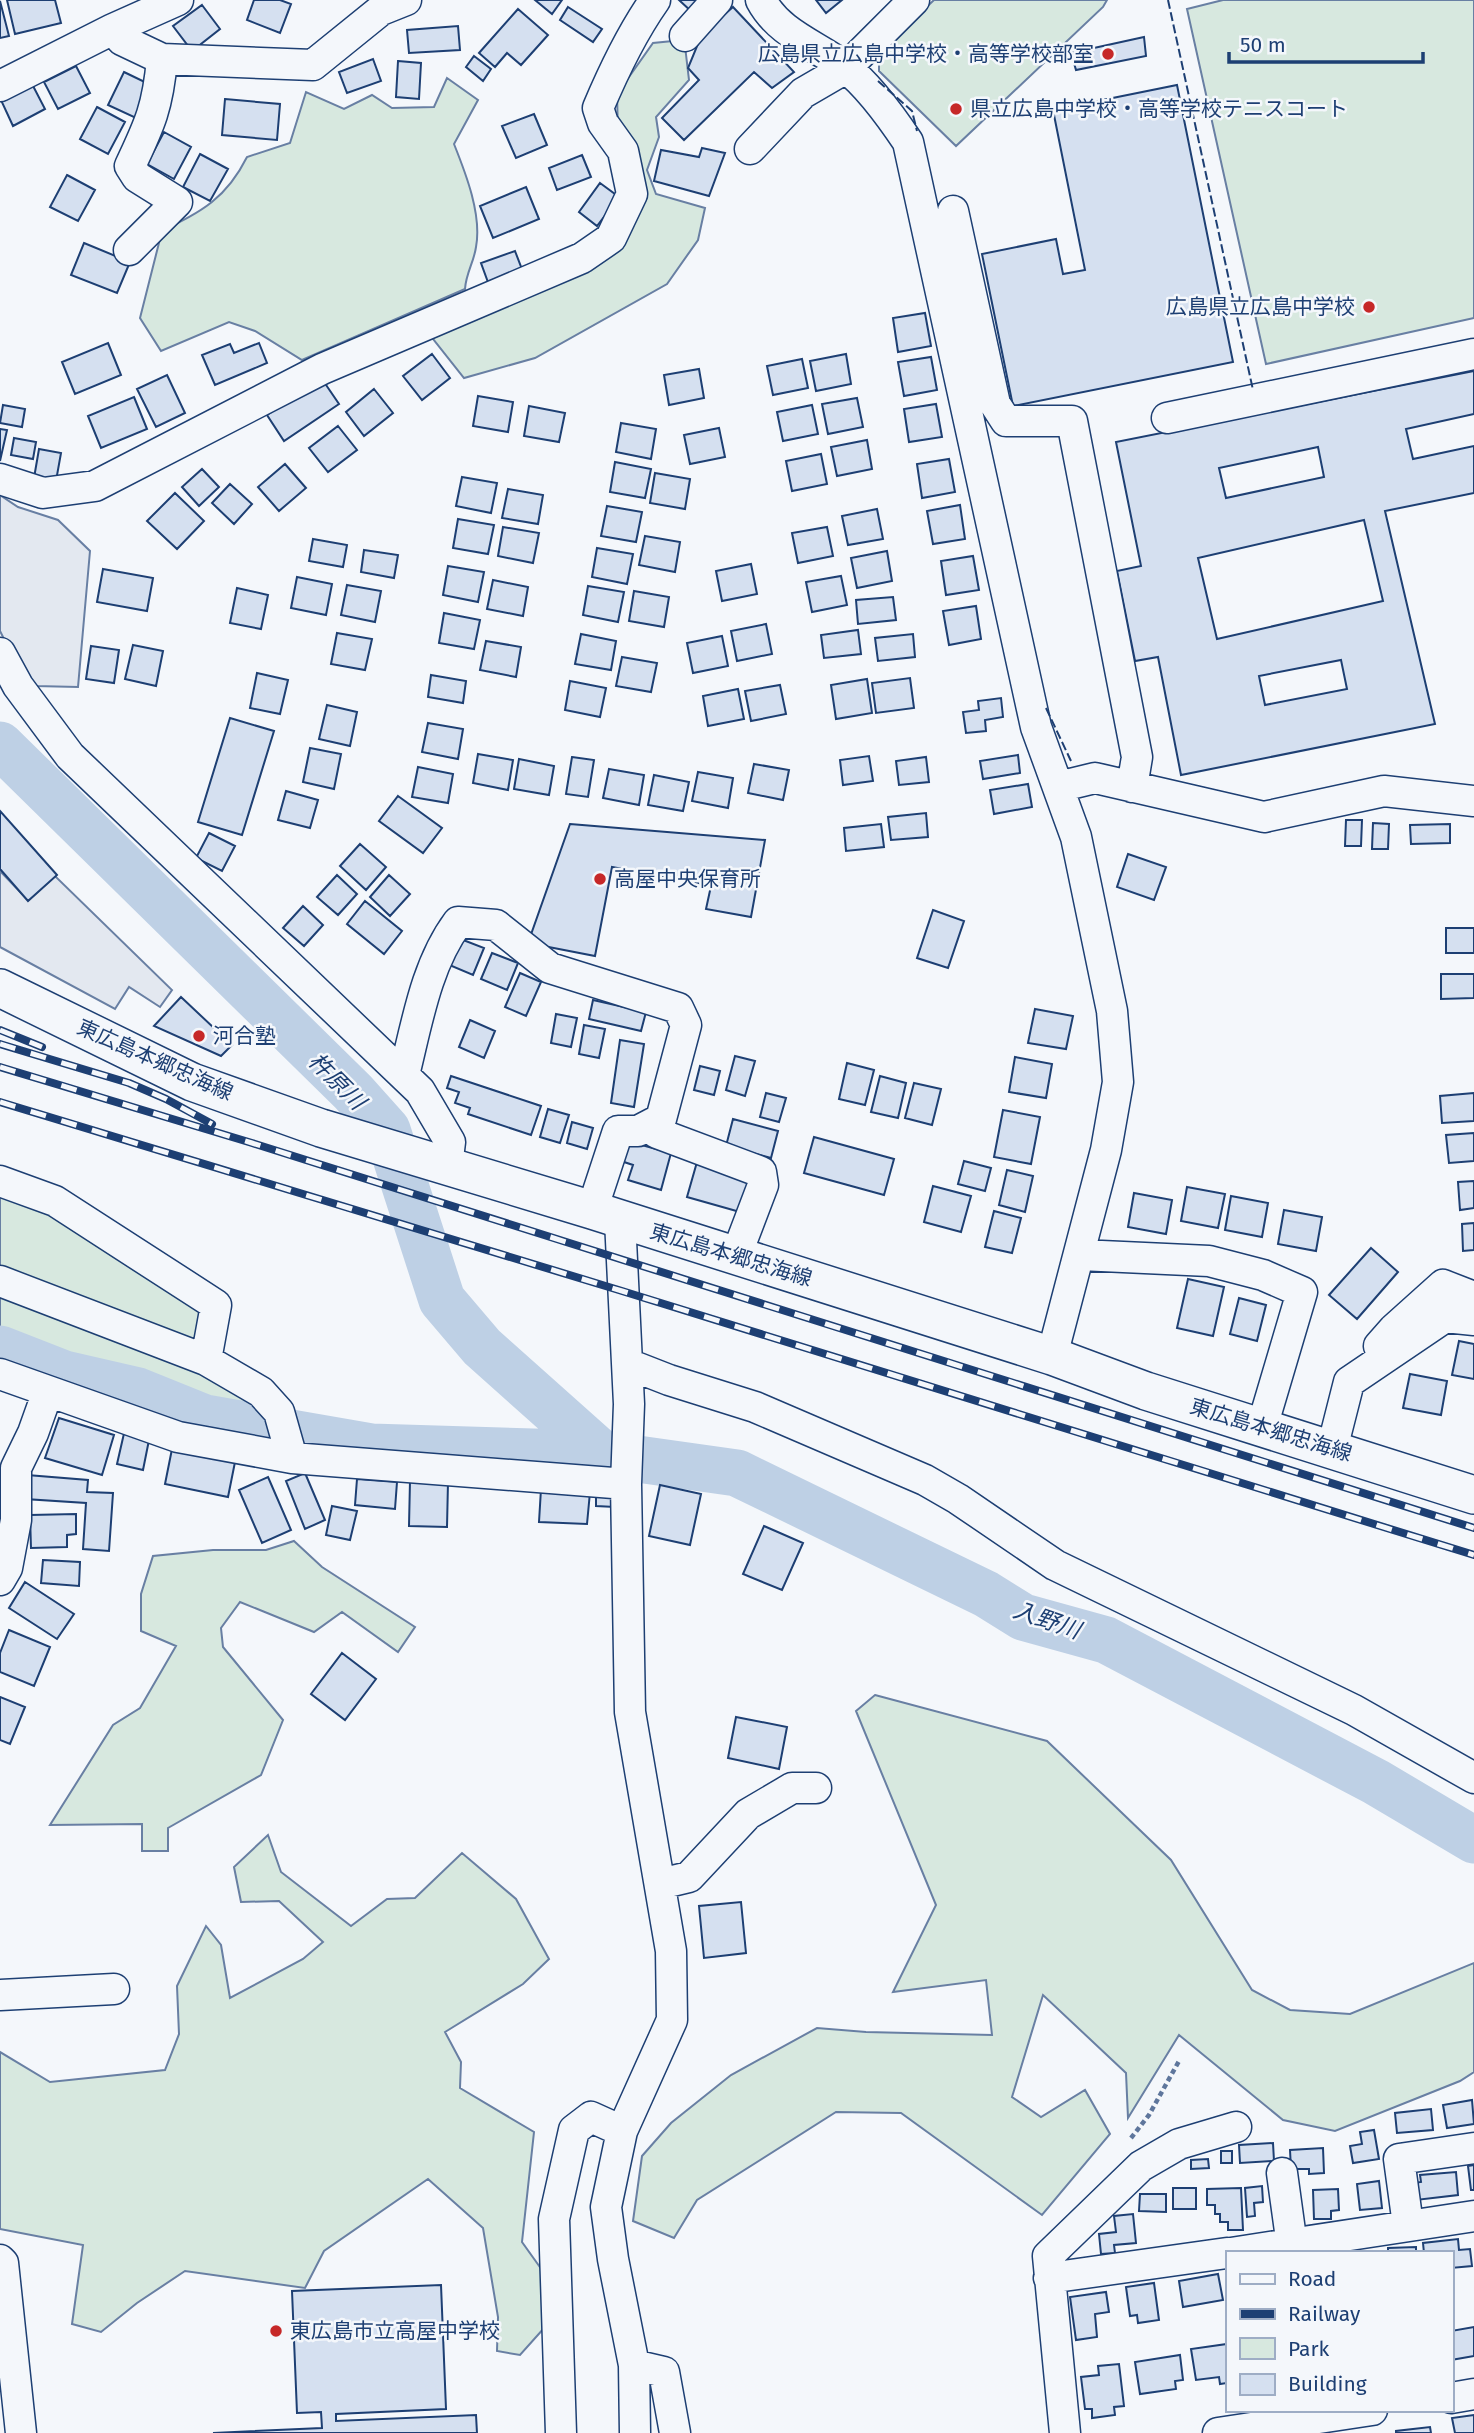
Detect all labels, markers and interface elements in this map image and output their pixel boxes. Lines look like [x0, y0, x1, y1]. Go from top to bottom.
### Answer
scale bar [1229, 21, 1423, 65]
text: 50 m [1240, 32, 1286, 58]
place label: 広島県立広島中学校・高等学校部室 [758, 41, 1094, 67]
marker: 広島県立広島中学校・高等学校部室 [1100, 46, 1116, 62]
place label: 県立広島中学校・高等学校テニスコート [970, 96, 1348, 122]
marker: 県立広島中学校・高等学校テニスコート [948, 101, 964, 117]
place label: 広島県立広島中学校 [1166, 294, 1355, 320]
marker: 広島県立広島中学校 [1361, 299, 1377, 315]
place label: 高屋中央保育所 [614, 866, 761, 892]
marker: 高屋中央保育所 [592, 871, 608, 887]
street label: 東広島本郷忠海線 [73, 1014, 237, 1106]
place label: 河合塾 [213, 1023, 276, 1049]
marker: 河合塾 [191, 1028, 207, 1044]
water label: 杵原川 [303, 1047, 373, 1117]
street label: 東広島本郷忠海線 [647, 1218, 815, 1292]
street label: 東広島本郷忠海線 [1187, 1393, 1355, 1467]
water label: 入野川 [1010, 1596, 1087, 1645]
legend [1226, 2251, 1453, 2412]
text: Road [1288, 2266, 1336, 2292]
text: Railway [1288, 2301, 1361, 2327]
place label: 東広島市立高屋中学校 [290, 2318, 500, 2344]
marker: 東広島市立高屋中学校 [268, 2323, 284, 2339]
text: Park [1288, 2336, 1330, 2362]
text: Building [1288, 2371, 1367, 2397]

